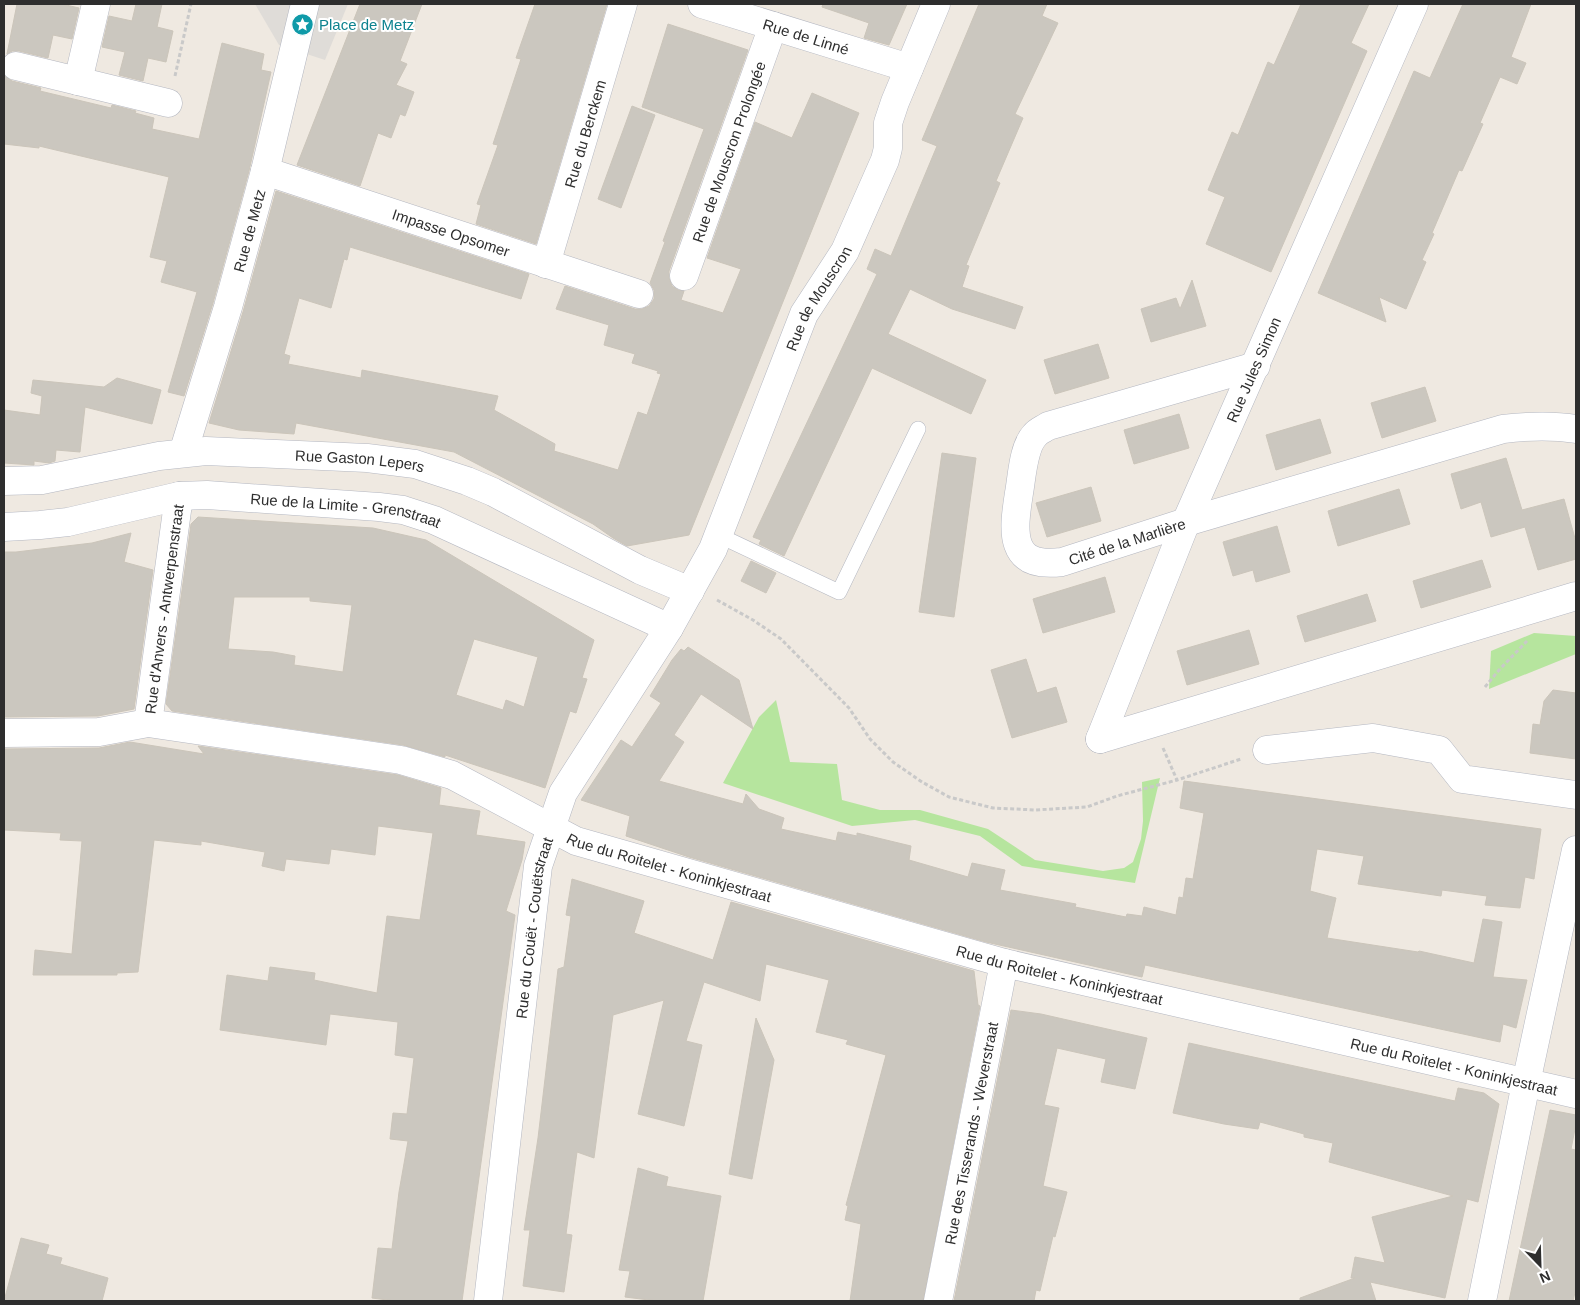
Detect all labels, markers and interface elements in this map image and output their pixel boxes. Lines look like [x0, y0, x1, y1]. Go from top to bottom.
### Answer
place icon: Place de Metz [291, 12, 315, 36]
street label: Rue de Linné [761, 15, 851, 58]
place label: Place de Metz [319, 16, 414, 33]
street label: Rue de Mouscron Prolongée [688, 59, 768, 244]
street label: Rue du Berckem [561, 78, 609, 190]
street label: Rue de Metz [229, 187, 268, 274]
street label: Impasse Opsomer [390, 205, 512, 259]
street label: Rue de Mouscron [782, 243, 855, 353]
street label: Rue Jules Simon [1222, 314, 1284, 425]
street label: Rue Gaston Lepers [295, 446, 427, 475]
street label: Rue de la Limite - Grenstraat [250, 490, 445, 531]
street label: Rue d'Anvers - Antwerpenstraat [141, 502, 186, 715]
street label: Cité de la Marlière [1066, 514, 1187, 568]
street label: Rue du Roitelet - Koninkjestraat [564, 829, 774, 905]
street label: Rue du Couët - Couëtstraat [512, 834, 556, 1020]
street label: Rue du Roitelet - Koninkjestraat [954, 941, 1165, 1008]
street label: Rue des Tisserands - Weverstraat [941, 1020, 1001, 1246]
street label: Rue du Roitelet - Koninkjestraat [1349, 1034, 1560, 1098]
north arrow [1515, 1240, 1565, 1290]
text: N [1537, 1268, 1553, 1286]

